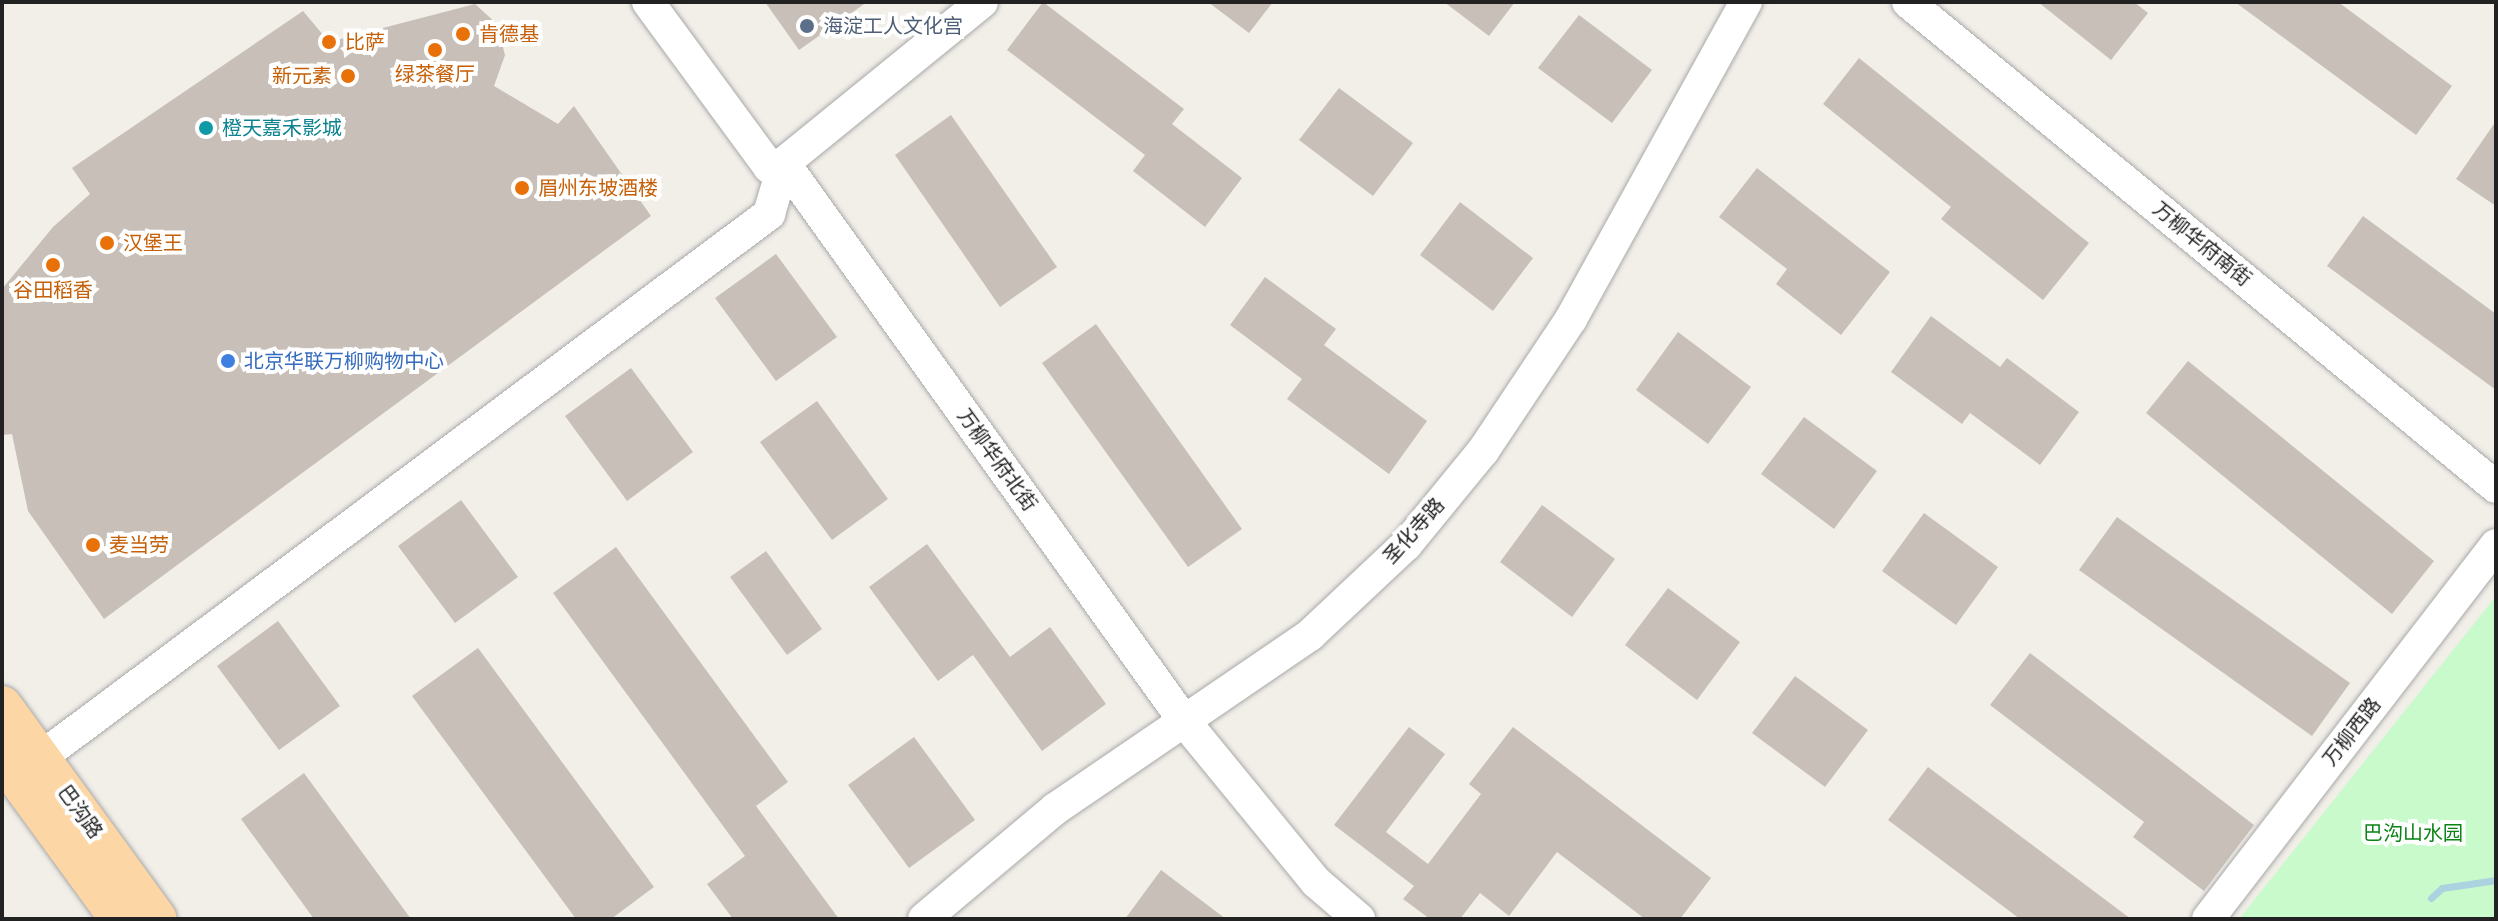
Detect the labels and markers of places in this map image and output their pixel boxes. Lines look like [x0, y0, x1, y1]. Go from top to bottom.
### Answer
place label: 海淀工人文化宫 [823, 14, 963, 38]
marker: 海淀工人文化宫 [798, 17, 816, 35]
place label: 肯德基 [479, 22, 539, 46]
marker: 肯德基 [454, 25, 472, 43]
place label: 比萨 [345, 30, 385, 54]
marker: 比萨 [320, 33, 338, 51]
marker: 绿茶餐厅 [426, 41, 444, 59]
place label: 绿茶餐厅 [395, 62, 475, 86]
place label: 新元素 [272, 64, 332, 88]
marker: 新元素 [339, 67, 357, 85]
place label: 橙天嘉禾影城 [222, 116, 342, 140]
marker: 橙天嘉禾影城 [197, 119, 215, 137]
place label: 眉州东坡酒楼 [538, 176, 658, 200]
marker: 眉州东坡酒楼 [513, 179, 531, 197]
place label: 汉堡王 [123, 231, 183, 255]
marker: 汉堡王 [98, 234, 116, 252]
marker: 谷田稻香 [44, 256, 62, 274]
place label: 谷田稻香 [13, 278, 93, 302]
place label: 北京华联万柳购物中心 [244, 349, 444, 373]
marker: 北京华联万柳购物中心 [219, 352, 237, 370]
place label: 麦当劳 [109, 533, 169, 557]
marker: 麦当劳 [84, 536, 102, 554]

